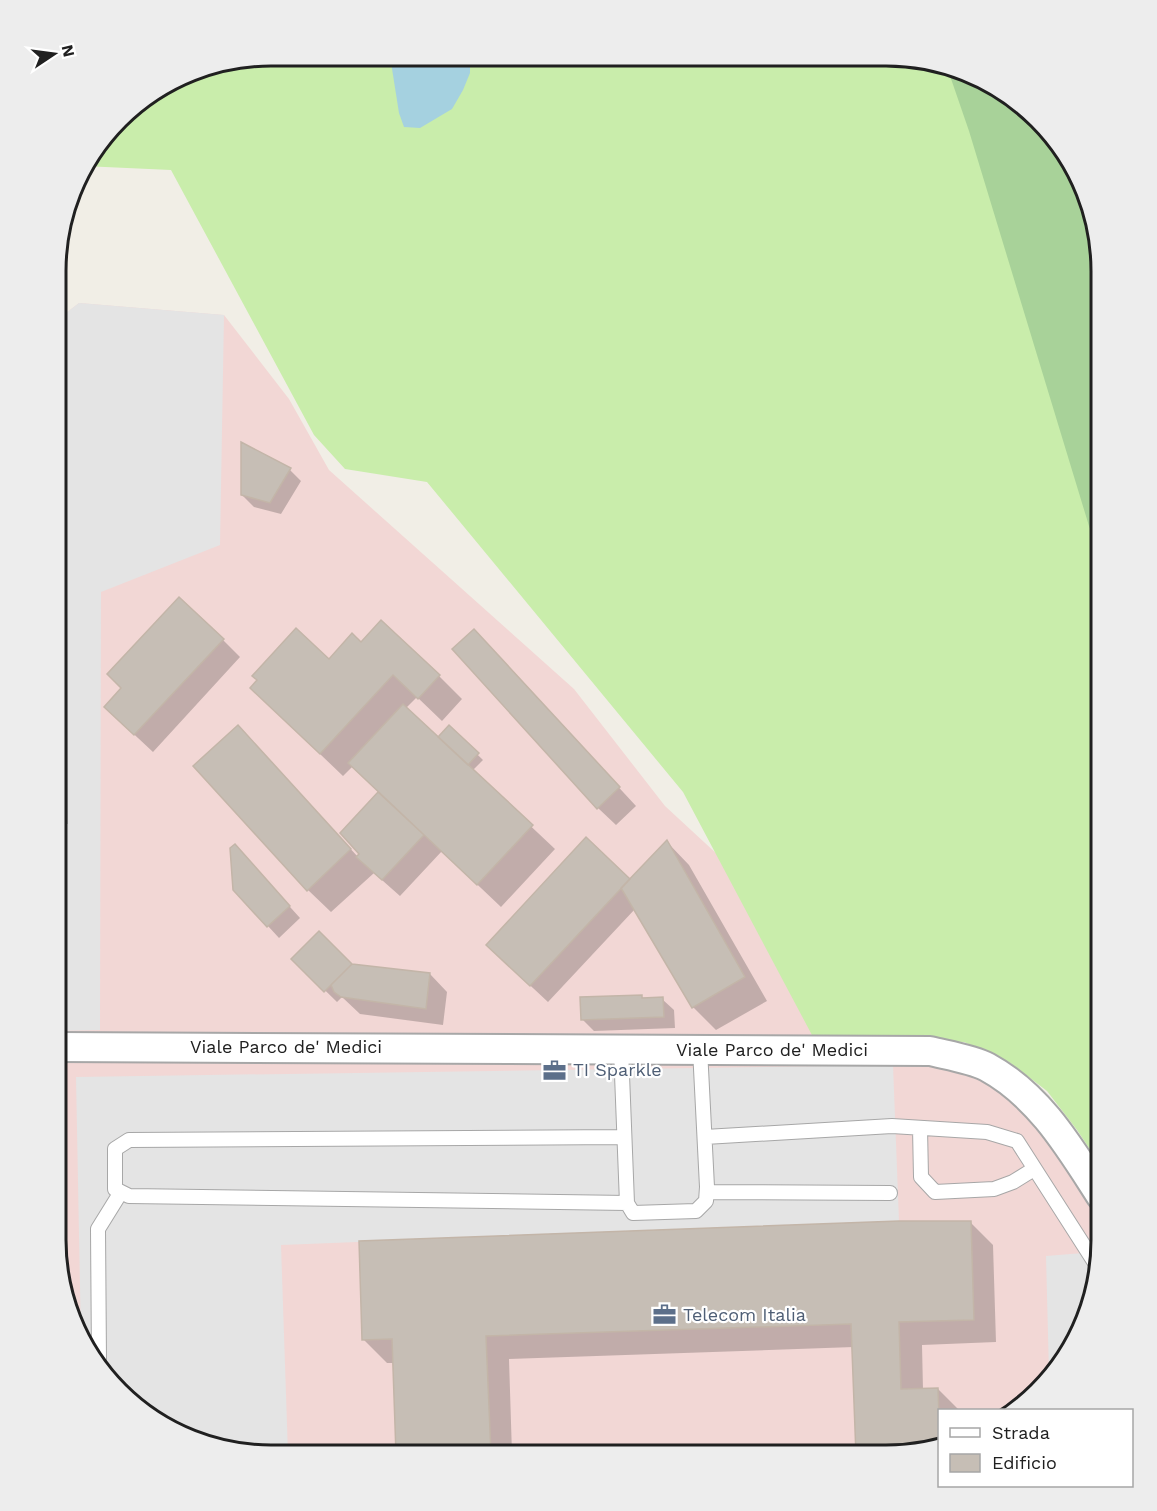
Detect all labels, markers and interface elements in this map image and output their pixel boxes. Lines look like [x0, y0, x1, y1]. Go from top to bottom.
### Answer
north arrow [24, 24, 84, 84]
text: N [58, 43, 79, 59]
street label: Viale Parco de' Medici [190, 1036, 382, 1057]
street label: Viale Parco de' Medici [676, 1039, 868, 1060]
office icon: TI Sparkle [542, 1057, 568, 1083]
place label: TI Sparkle [573, 1059, 662, 1080]
office icon: Telecom Italia [652, 1302, 678, 1328]
place label: Telecom Italia [683, 1304, 806, 1325]
legend [938, 1409, 1133, 1487]
text: Strada [992, 1422, 1050, 1443]
text: Edificio [992, 1452, 1057, 1473]

